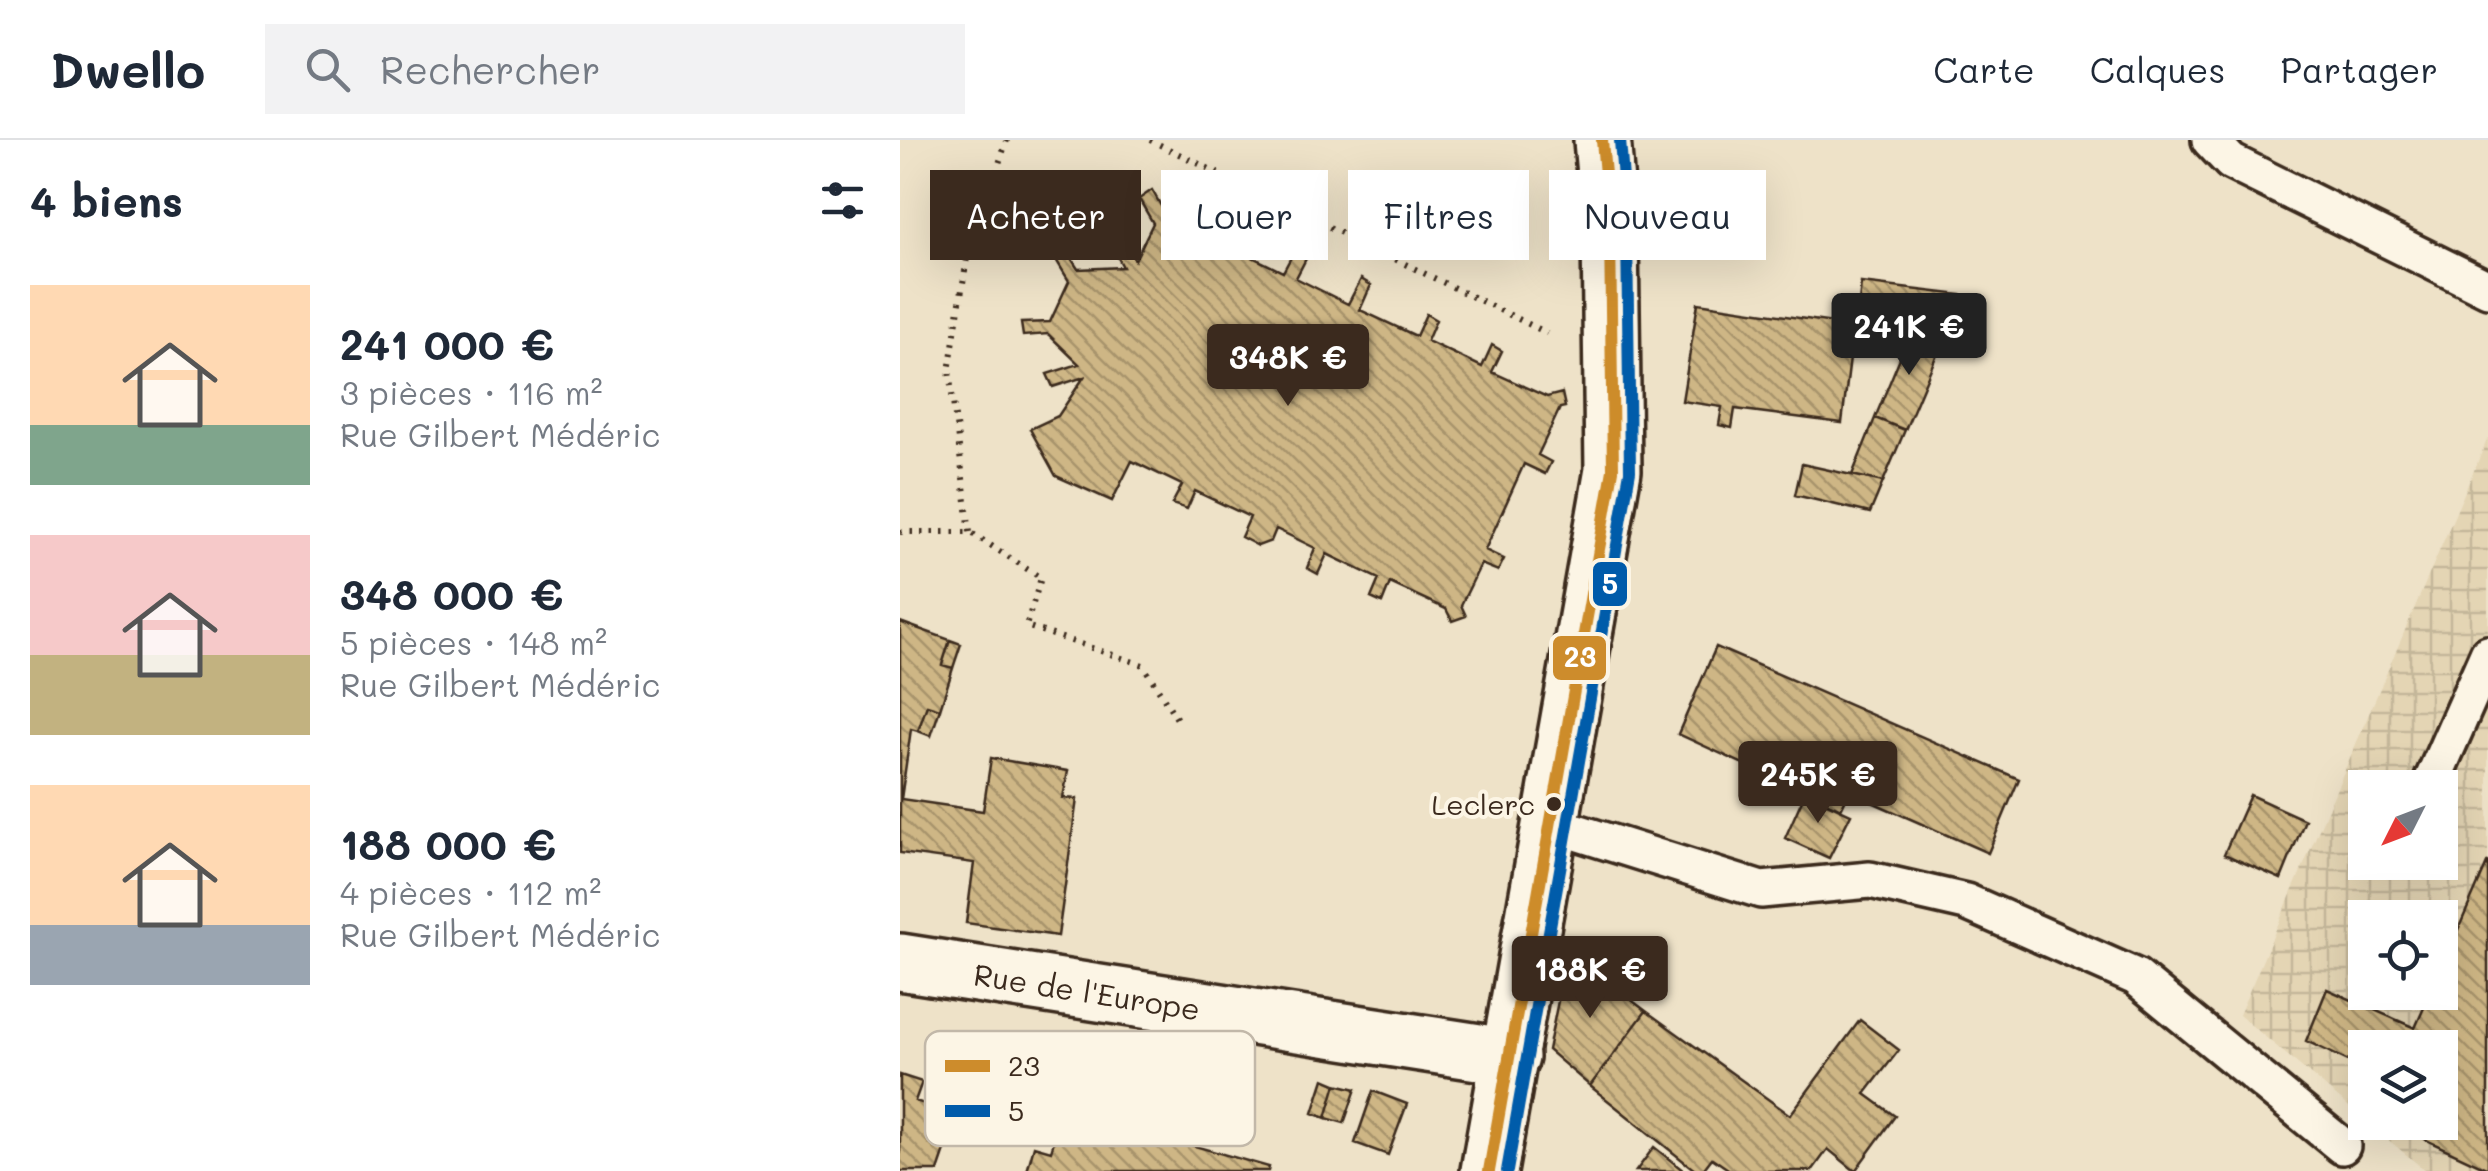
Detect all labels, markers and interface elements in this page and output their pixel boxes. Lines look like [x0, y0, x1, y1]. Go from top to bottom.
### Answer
search box [265, 24, 965, 114]
text: Dwello [50, 38, 205, 100]
icon: search [300, 42, 355, 97]
text: Rechercher [380, 44, 601, 94]
text: Carte [1933, 46, 2035, 92]
text: Calques [2090, 46, 2225, 92]
text: Partager [2280, 46, 2438, 92]
chip: Acheter [930, 170, 1141, 260]
chip: Louer [1161, 170, 1328, 260]
chip: Filtres [1348, 170, 1529, 260]
chip: Nouveau [1549, 170, 1766, 260]
text: 4 biens [30, 173, 183, 228]
icon: filters [815, 173, 870, 228]
pin: 241K € [1828, 293, 1990, 378]
text: 241K € [1854, 304, 1964, 346]
text: 241 000 € [340, 316, 554, 371]
pin: 348K € [1207, 324, 1369, 409]
icon: home [110, 325, 230, 445]
text: 348K € [1229, 335, 1347, 377]
text: 3 pièces · 116 m² [340, 371, 603, 413]
text: Rue Gilbert Médéric [340, 413, 660, 455]
line badge: 5 [1591, 560, 1629, 608]
text: 5 [1602, 565, 1618, 601]
text: 348 000 € [340, 566, 563, 621]
icon: home [110, 575, 230, 695]
text: 5 pièces · 148 m² [340, 621, 607, 663]
line badge: 23 [1551, 634, 1608, 682]
text: 23 [1564, 638, 1596, 674]
text: Rue Gilbert Médéric [340, 663, 660, 705]
pin: 245K € [1737, 741, 1899, 826]
text: 245K € [1760, 752, 1876, 794]
north arrow [2348, 770, 2458, 880]
map controls [2348, 770, 2458, 1140]
place label: Leclerc [1432, 786, 1535, 822]
marker: Leclerc [1544, 794, 1564, 814]
text: 188 000 € [340, 816, 556, 871]
icon: home [110, 825, 230, 945]
text: 4 pièces · 112 m² [340, 871, 601, 913]
button: locate [2348, 900, 2458, 1010]
text: Rue Gilbert Médéric [340, 913, 660, 955]
pin: 188K € [1509, 936, 1671, 1021]
text: 188K € [1534, 947, 1646, 989]
street label: Rue de l'Europe [971, 953, 1203, 1029]
button: layers [2348, 1030, 2458, 1140]
legend [925, 1031, 1255, 1146]
text: 23 [1008, 1047, 1040, 1083]
text: 5 [1008, 1092, 1024, 1128]

